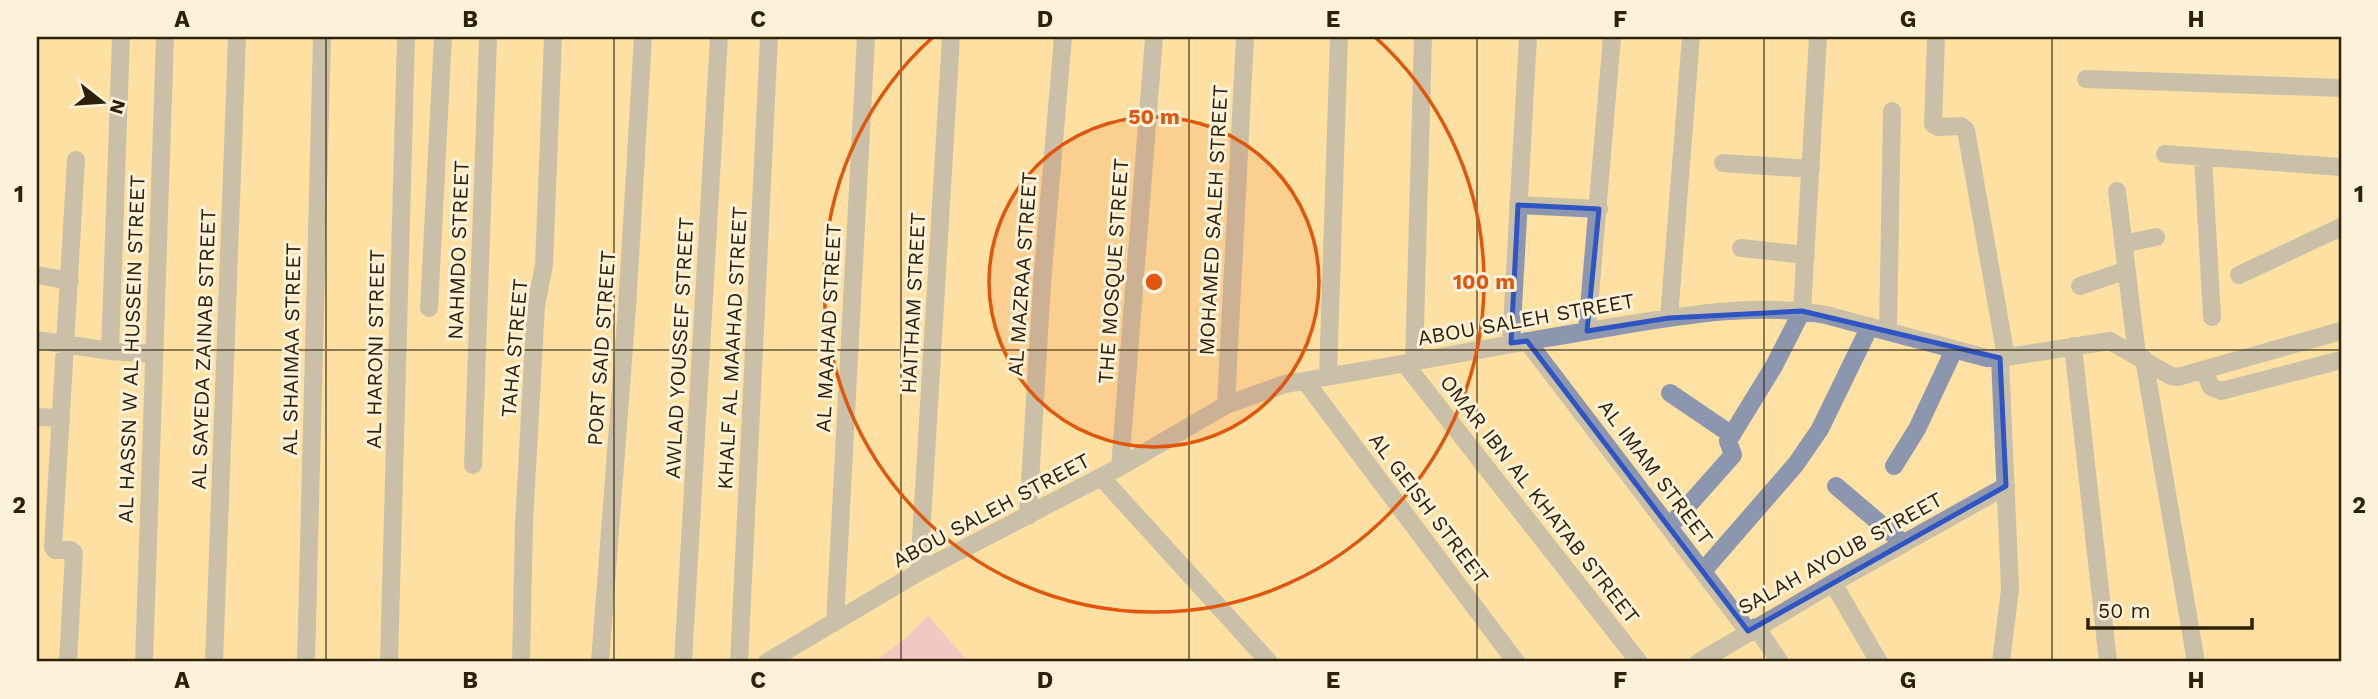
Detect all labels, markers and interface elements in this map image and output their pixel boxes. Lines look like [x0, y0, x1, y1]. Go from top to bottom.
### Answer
text: A [174, 6, 190, 33]
text: B [462, 6, 478, 33]
text: C [750, 6, 766, 33]
text: D [1037, 6, 1053, 33]
text: E [1326, 6, 1340, 33]
text: F [1613, 6, 1627, 33]
text: G [1900, 6, 1916, 33]
text: H [2187, 6, 2205, 33]
north arrow [66, 66, 136, 136]
street label: MOHAMED SALEH STREET [1193, 84, 1233, 356]
text: N [105, 97, 131, 117]
text: 50 m [1128, 104, 1180, 129]
street label: THE MOSQUE STREET [1093, 157, 1133, 385]
street label: NAHMDO STREET [442, 160, 474, 340]
street label: AL MAZRAA STREET [1002, 171, 1042, 377]
street label: AL HASSN W AL HUSSEIN STREET [112, 174, 150, 524]
text: 1 [14, 181, 24, 208]
text: 1 [2354, 181, 2364, 208]
street label: KHALF AL MAAHAD STREET [712, 206, 752, 490]
street label: AL SAYEDA ZAINAB STREET [186, 208, 220, 490]
street label: HAITHAM STREET [896, 211, 930, 394]
street label: AWLAD YOUSSEF STREET [660, 216, 698, 479]
street label: AL MAAHAD STREET [810, 223, 846, 433]
street label: AL SHAIMAA STREET [277, 242, 305, 456]
street label: AL HARONI STREET [361, 249, 389, 449]
street label: PORT SAID STREET [582, 249, 620, 447]
text: 100 m [1453, 269, 1515, 294]
centre of rings [1142, 270, 1166, 294]
street label: TAHA STREET [495, 277, 533, 418]
street label: ABOU SALEH STREET [1416, 288, 1637, 350]
street label: OMAR IBN AL KHATAB STREET [1435, 370, 1645, 629]
street label: AL IMAM STREET [1593, 395, 1719, 550]
street label: AL GEISH STREET [1364, 427, 1494, 589]
street label: ABOU SALEH STREET [888, 447, 1094, 573]
street label: SALAH AYOUB STREET [1733, 486, 1947, 620]
text: 2 [12, 492, 26, 519]
text: 2 [2352, 492, 2366, 519]
scale bar [2088, 587, 2252, 631]
text: 50 m [2098, 598, 2150, 623]
text: A [174, 667, 190, 694]
text: B [462, 667, 478, 694]
text: C [750, 667, 766, 694]
text: D [1037, 667, 1053, 694]
text: E [1326, 667, 1340, 694]
text: F [1613, 667, 1627, 694]
text: G [1900, 667, 1916, 694]
text: H [2187, 667, 2205, 694]

